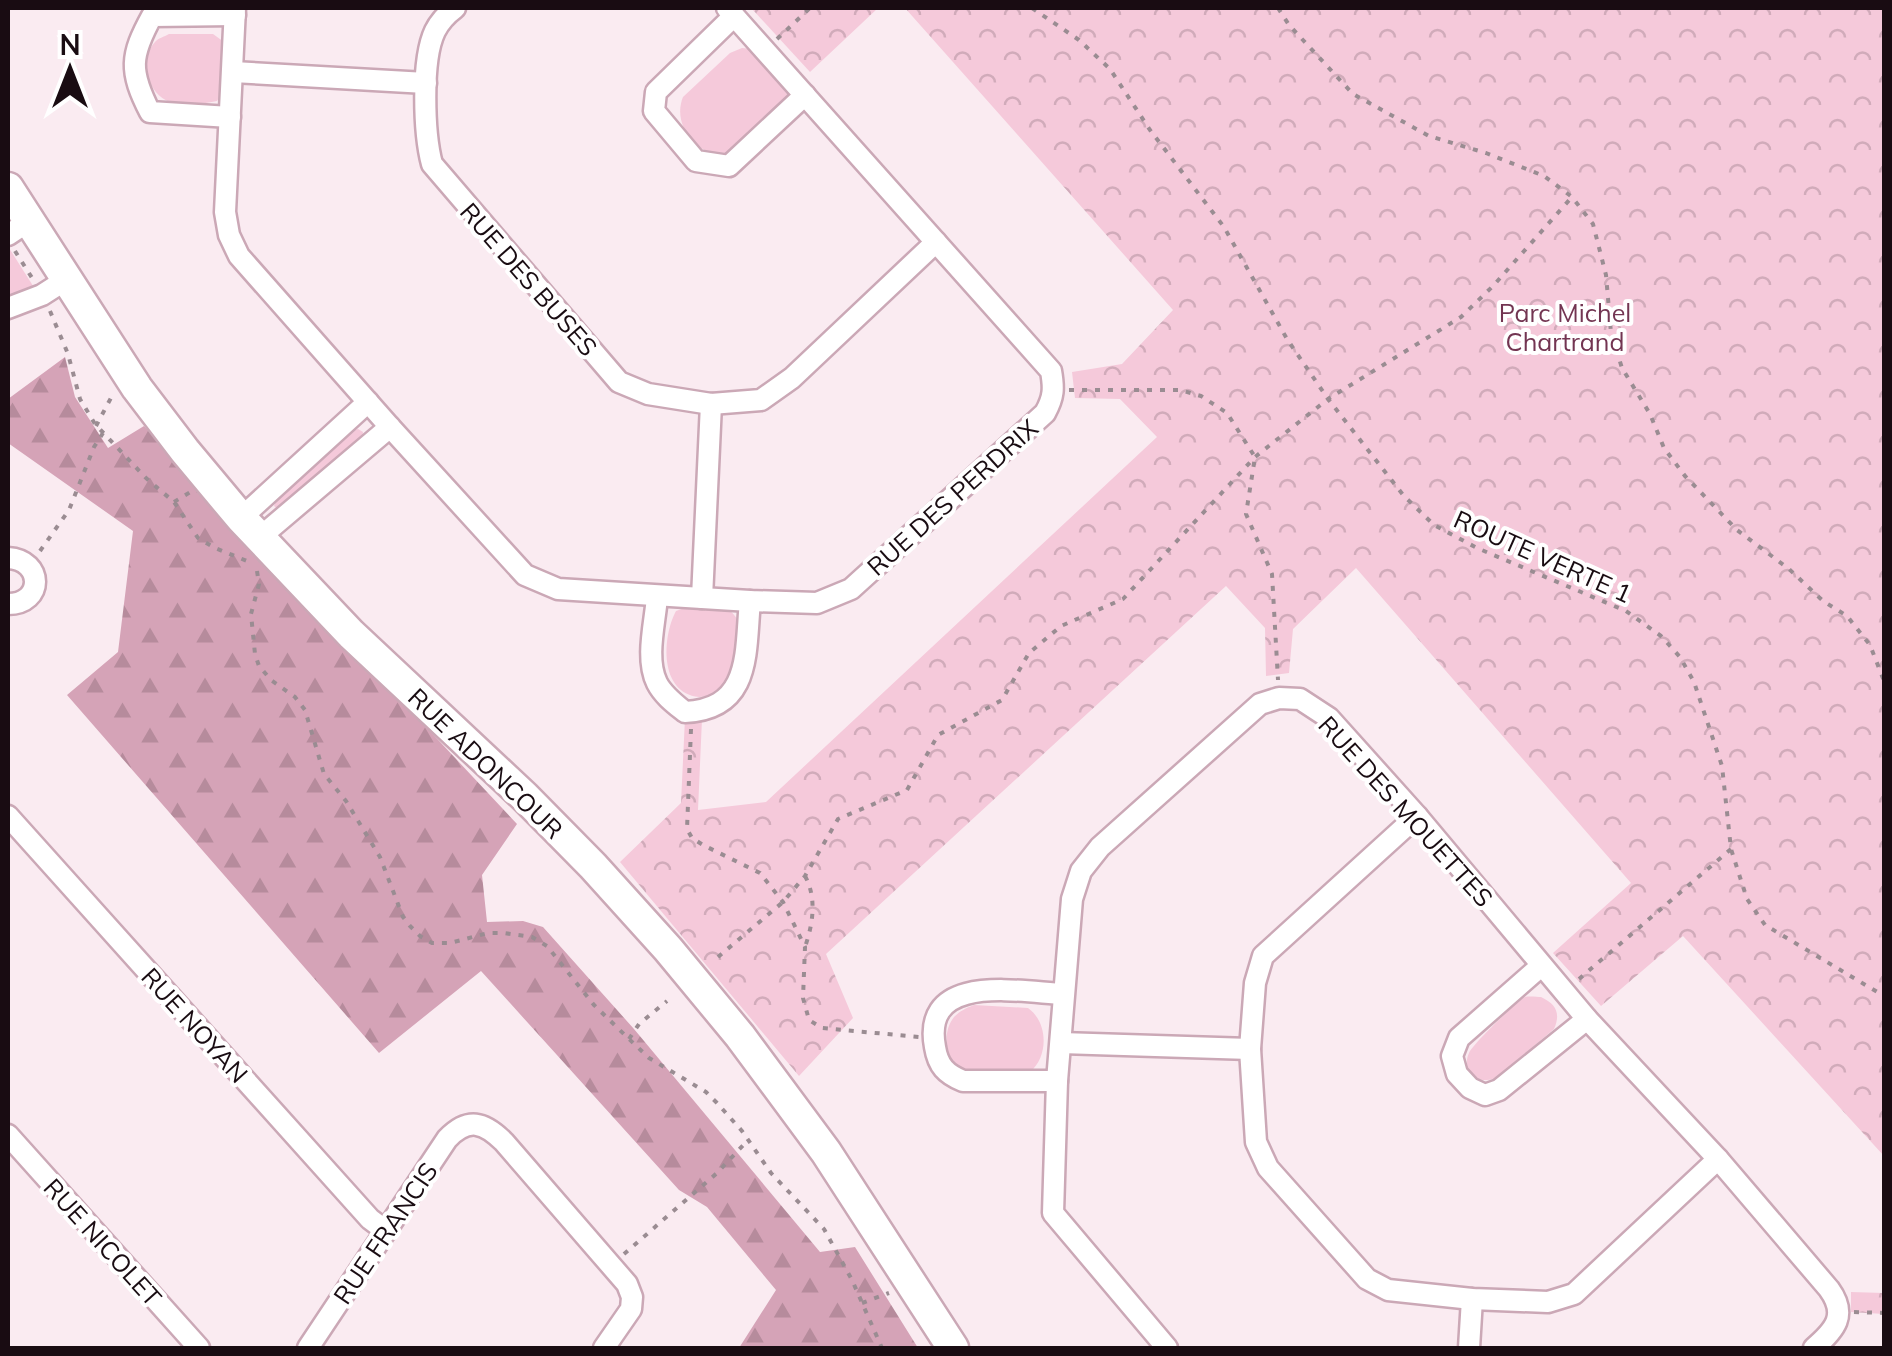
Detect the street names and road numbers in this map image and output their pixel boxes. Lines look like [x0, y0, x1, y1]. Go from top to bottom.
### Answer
street label: RUE DES BUSES [454, 196, 604, 362]
street label: RUE DES PERDRIX [860, 412, 1044, 582]
street label: ROUTE VERTE 1 [1449, 503, 1637, 609]
street label: RUE ADONCOUR [402, 681, 570, 845]
street label: RUE DES MOUETTES [1312, 709, 1500, 913]
street label: RUE NOYAN [135, 961, 255, 1089]
street label: RUE FRANCIS [326, 1156, 444, 1310]
street label: RUE NICOLET [38, 1172, 168, 1312]

